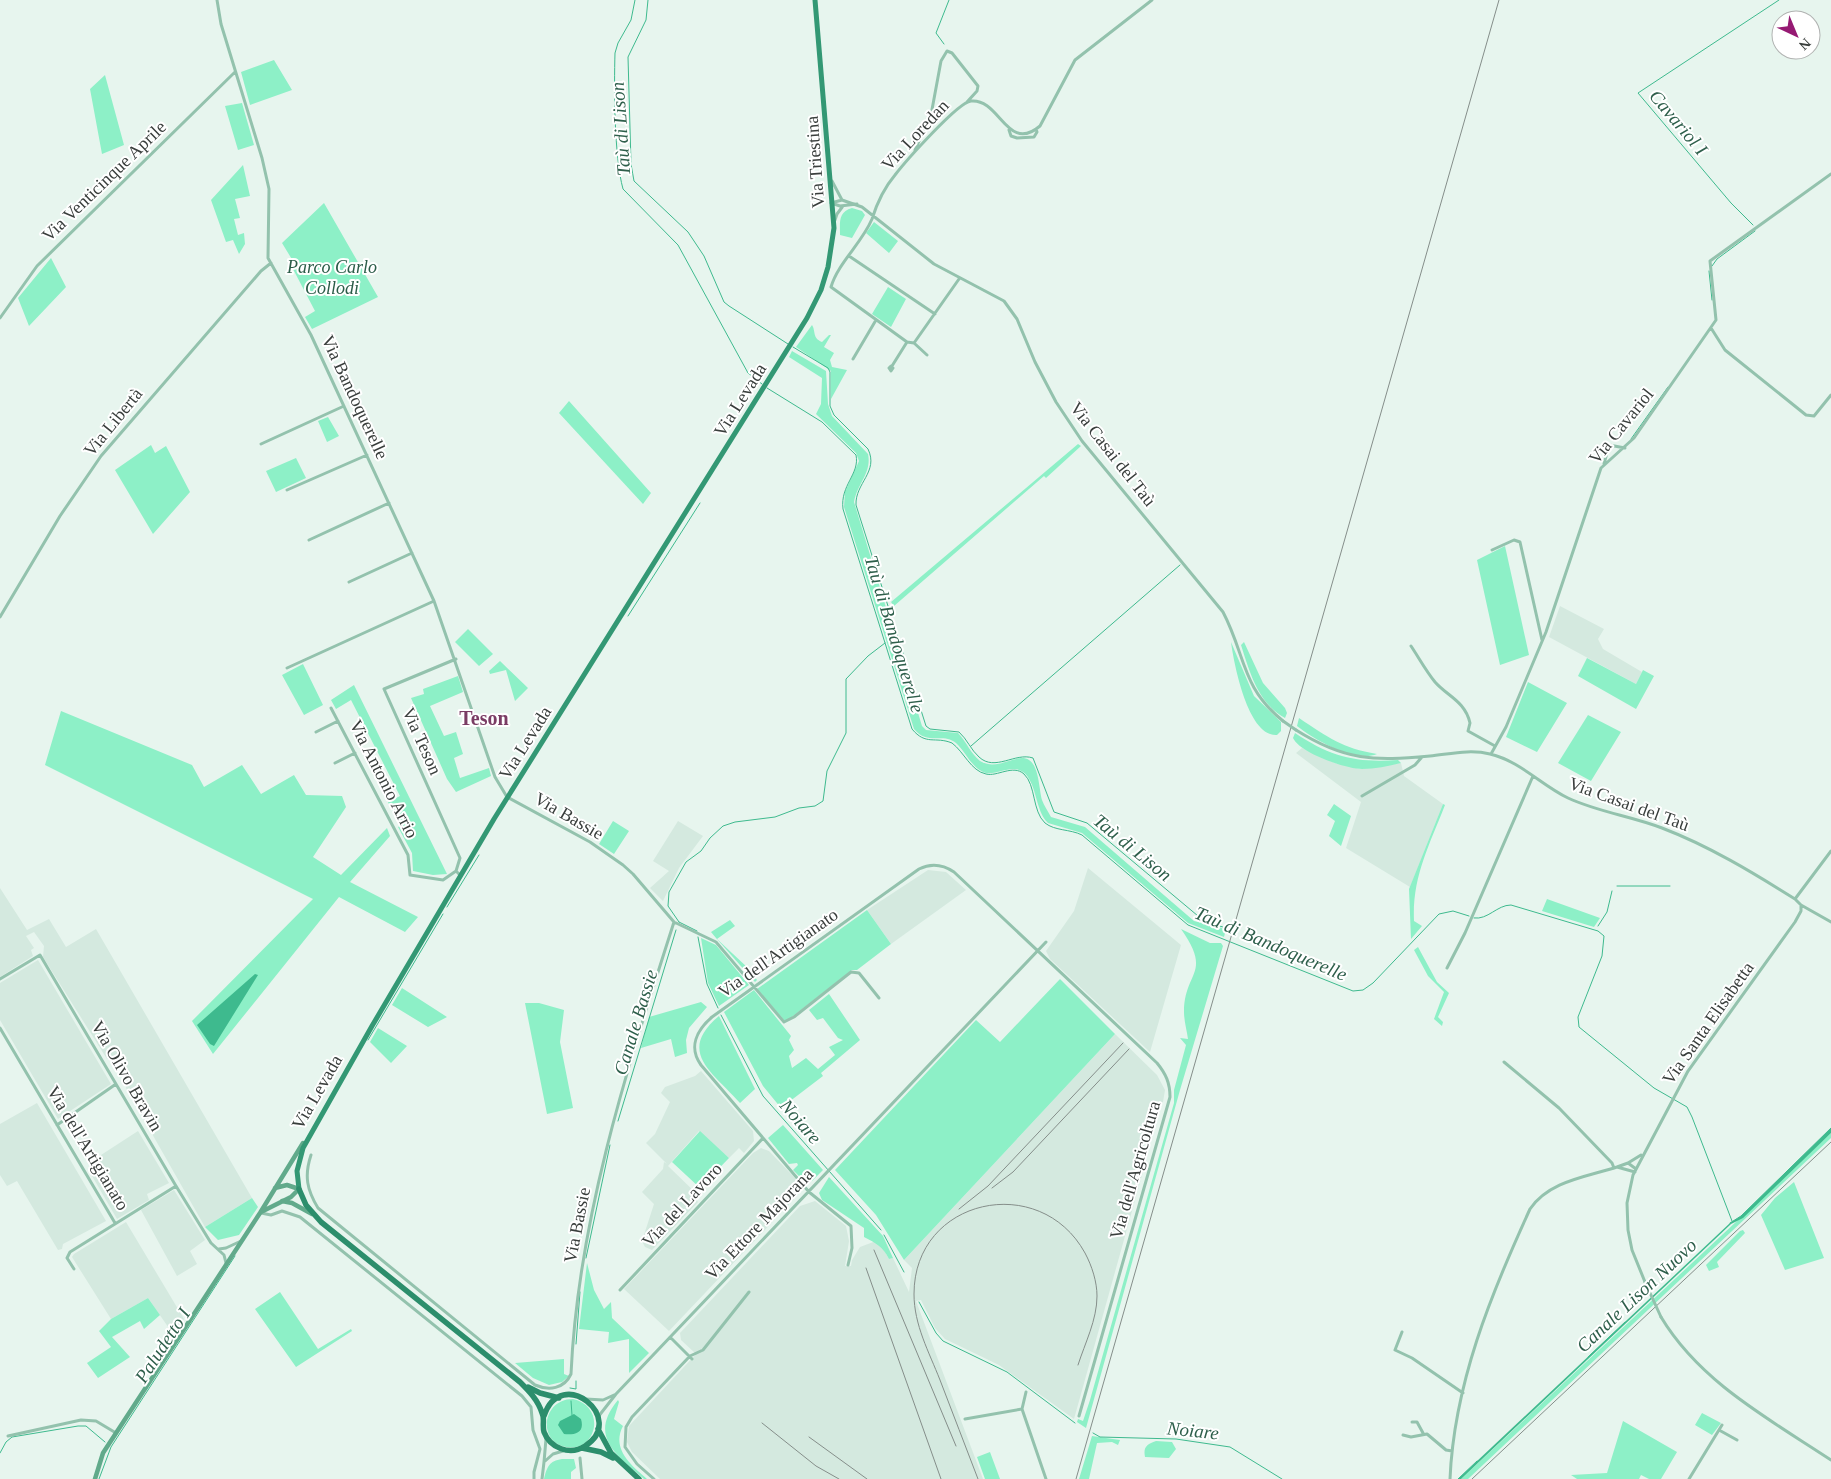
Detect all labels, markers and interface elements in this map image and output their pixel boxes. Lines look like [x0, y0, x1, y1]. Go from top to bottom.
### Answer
north arrow [1771, 10, 1821, 60]
text: N [1796, 35, 1814, 53]
water label: Taù di Lison [607, 81, 634, 177]
water label: Cavariol I [1645, 85, 1713, 160]
street label: Via Loredan [877, 95, 953, 175]
street label: Via Triestina [802, 115, 828, 209]
street label: Via Venticinque Aprile [38, 117, 170, 245]
park label: Parco Carlo Collodi [286, 257, 377, 298]
street label: Via Bandoquerelle [318, 332, 392, 462]
street label: Via Levada [710, 360, 770, 440]
street label: Via Libertà [80, 384, 146, 460]
street label: Via Cavariol [1584, 384, 1658, 468]
street label: Via Casai del Taù [1066, 398, 1160, 510]
water label: Taù di Bandoquerelle [861, 553, 928, 715]
street label: Via Levada [495, 703, 555, 783]
street label: Via Teson [398, 704, 446, 778]
district label: Teson [459, 707, 509, 729]
street label: Via Antonio Arrio [346, 717, 422, 841]
street label: Via Casai del Taù [1566, 773, 1692, 835]
street label: Via Bassie [531, 788, 607, 844]
water label: Taù di Lison [1089, 810, 1176, 885]
water label: Taù di Bandoquerelle [1192, 902, 1350, 985]
street label: Via dell'Artigianato [714, 904, 842, 1002]
street label: Via Santa Elisabetta [1658, 958, 1758, 1088]
water label: Canale Bassie [609, 967, 661, 1077]
street label: Via Olivo Bravin [87, 1017, 167, 1135]
street label: Via Levada [288, 1051, 346, 1133]
street label: Via dell'Artigianato [43, 1082, 133, 1214]
water label: Noiare [775, 1094, 826, 1148]
street label: Via dell'Agricoltura [1106, 1099, 1164, 1241]
street label: Via del Lavoro [638, 1159, 726, 1251]
street label: Via Ettore Majorana [701, 1164, 817, 1284]
street label: Via Bassie [560, 1186, 594, 1264]
water label: Canale Lison Nuovo [1572, 1234, 1701, 1356]
water label: Paludetto I [130, 1303, 195, 1387]
water label: Noiare [1165, 1417, 1220, 1444]

